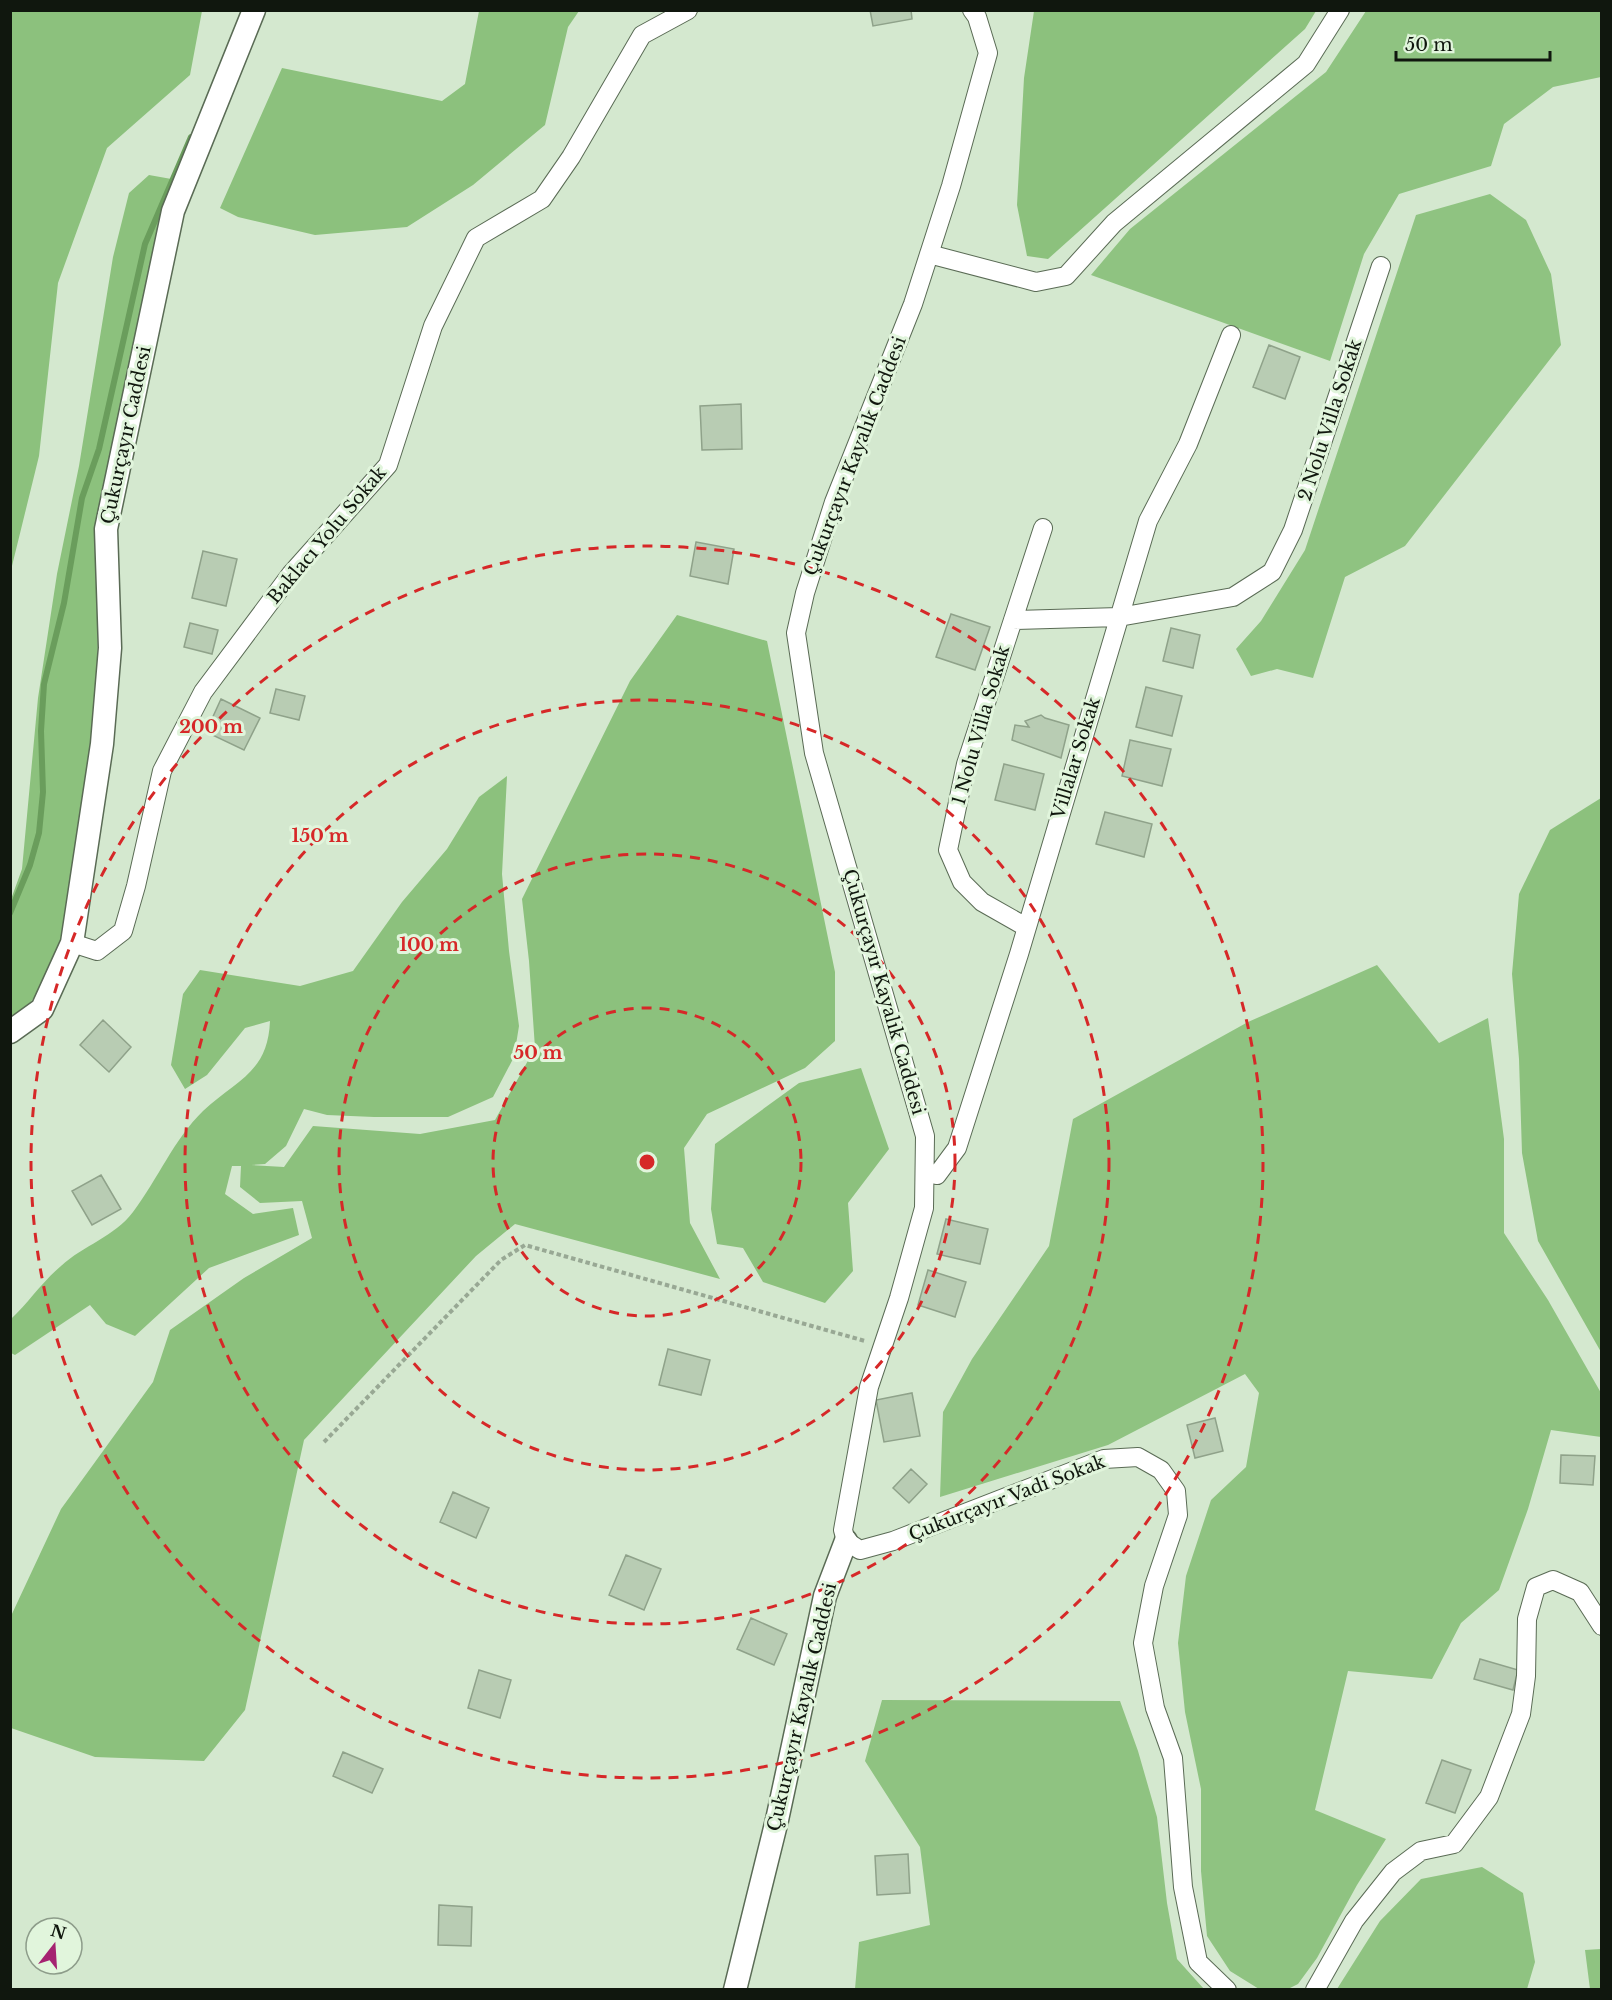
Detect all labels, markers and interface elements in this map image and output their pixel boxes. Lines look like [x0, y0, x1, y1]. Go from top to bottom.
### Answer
scale bar [1396, 24, 1550, 62]
text: 50 m [1405, 34, 1453, 56]
street label: Çukurçayır Kayalık Caddesi [799, 333, 911, 579]
street label: 2 Nolu Villa Sokak [1294, 337, 1366, 503]
street label: Çukurçayır Caddesi [96, 344, 156, 526]
street label: Baklacı Yolu Sokak [263, 462, 391, 608]
street label: 1 Nolu Villa Sokak [948, 643, 1014, 807]
street label: Villalar Sokak [1047, 694, 1105, 823]
text: 200 m [179, 716, 243, 738]
text: 150 m [292, 825, 349, 847]
street label: Çukurçayır Kayalık Caddesi [838, 867, 930, 1117]
text: 100 m [399, 934, 459, 956]
text: 50 m [514, 1042, 563, 1064]
centre of rings [637, 1152, 657, 1172]
street label: Çukurçayır Vadi Sokak [906, 1450, 1108, 1546]
street label: Çukurçayır Kayalık Caddesi [763, 1581, 841, 1833]
north arrow [24, 1916, 84, 1976]
text: N [48, 1920, 69, 1943]

